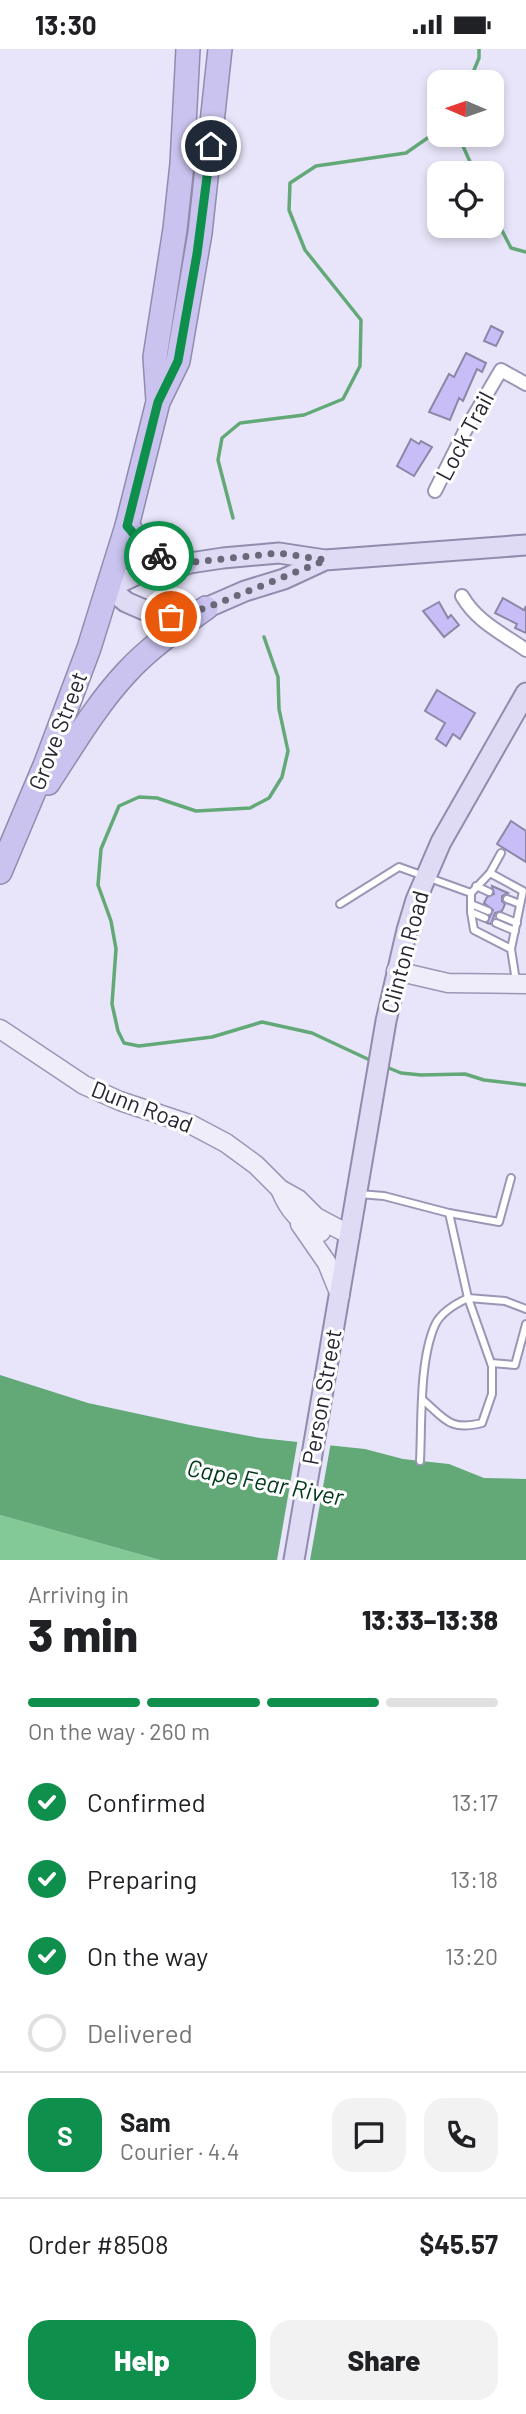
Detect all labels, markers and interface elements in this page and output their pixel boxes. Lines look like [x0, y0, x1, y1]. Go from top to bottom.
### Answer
text: 13:30 [35, 9, 97, 40]
north arrow [427, 70, 504, 147]
map controls [427, 70, 504, 238]
pin [181, 116, 241, 176]
icon: home [192, 127, 230, 165]
button: locate [427, 161, 504, 238]
street label: Lock Trail [429, 386, 499, 485]
courier [124, 521, 194, 591]
icon: bike [140, 537, 178, 575]
pin [141, 587, 201, 647]
icon: bag [152, 598, 190, 636]
street label: Grove Street [22, 667, 92, 794]
street label: Clinton Road [374, 887, 434, 1016]
street label: Dunn Road [88, 1074, 197, 1138]
street label: Person Street [295, 1327, 347, 1467]
water label: Cape Fear River [185, 1452, 347, 1511]
text: Arriving in [28, 1580, 129, 1608]
text: 13:33–13:38 [362, 1604, 498, 1635]
text: 3 min [28, 1606, 138, 1661]
text: On the way · 260 m [28, 1717, 210, 1745]
icon: check [28, 1783, 66, 1821]
text: Confirmed [87, 1786, 206, 1817]
text: 13:17 [451, 1788, 498, 1816]
icon: check [28, 1860, 66, 1898]
text: Preparing [87, 1863, 197, 1894]
text: 13:18 [450, 1865, 498, 1893]
icon: check [28, 1937, 66, 1975]
text: On the way [87, 1940, 208, 1971]
text: 13:20 [445, 1942, 498, 1970]
text: Delivered [87, 2017, 193, 2048]
button: chat [332, 2098, 406, 2172]
button: phone [424, 2098, 498, 2172]
text: Sam [120, 2106, 171, 2137]
text: S [57, 2120, 73, 2151]
text: Courier · 4.4 [120, 2137, 239, 2165]
text: Order #8508 [28, 2228, 169, 2259]
text: $45.57 [419, 2228, 498, 2259]
button: Help [28, 2320, 256, 2400]
button: Share [270, 2320, 498, 2400]

